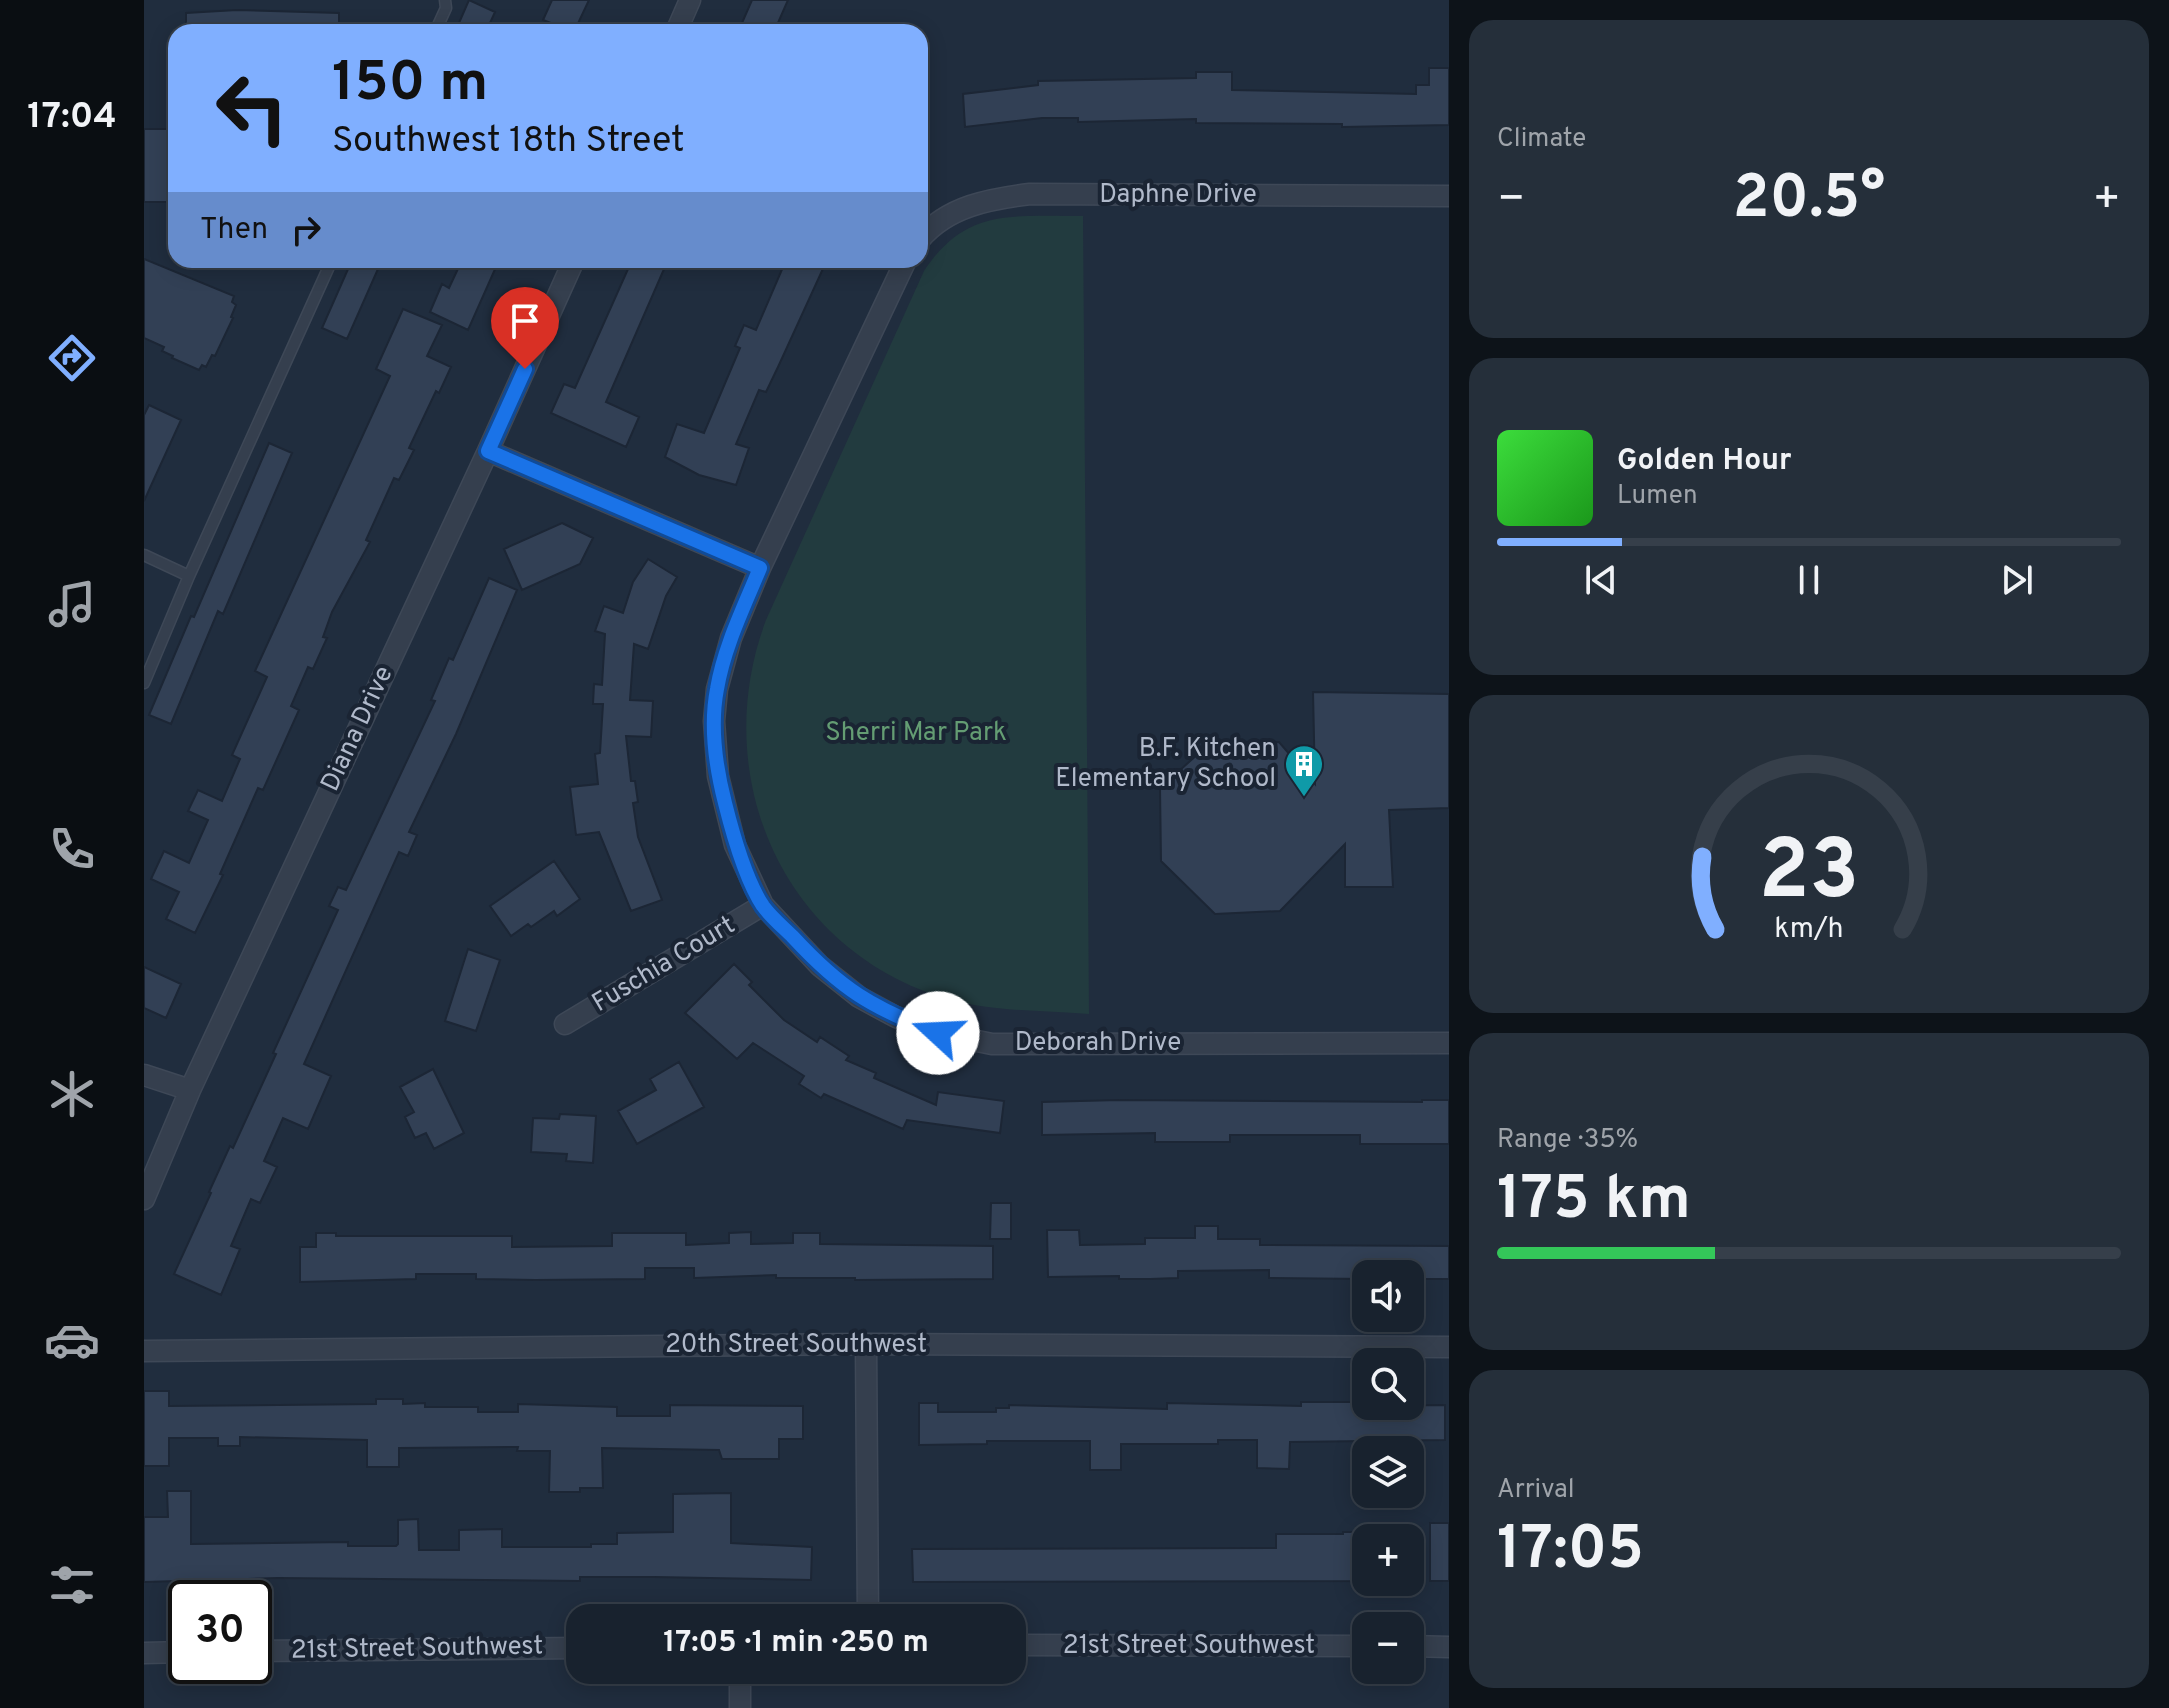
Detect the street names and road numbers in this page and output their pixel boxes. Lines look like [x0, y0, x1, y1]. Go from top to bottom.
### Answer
street label: Daphne Drive [1099, 179, 1257, 212]
street label: Diana Drive [315, 661, 401, 797]
street label: Fuschia Court [587, 909, 741, 1021]
street label: Deborah Drive [1015, 1027, 1181, 1060]
street label: 20th Street Southwest [665, 1329, 927, 1362]
street label: 21st Street Southwest [291, 1630, 543, 1668]
street label: 21st Street Southwest [1063, 1630, 1315, 1663]

